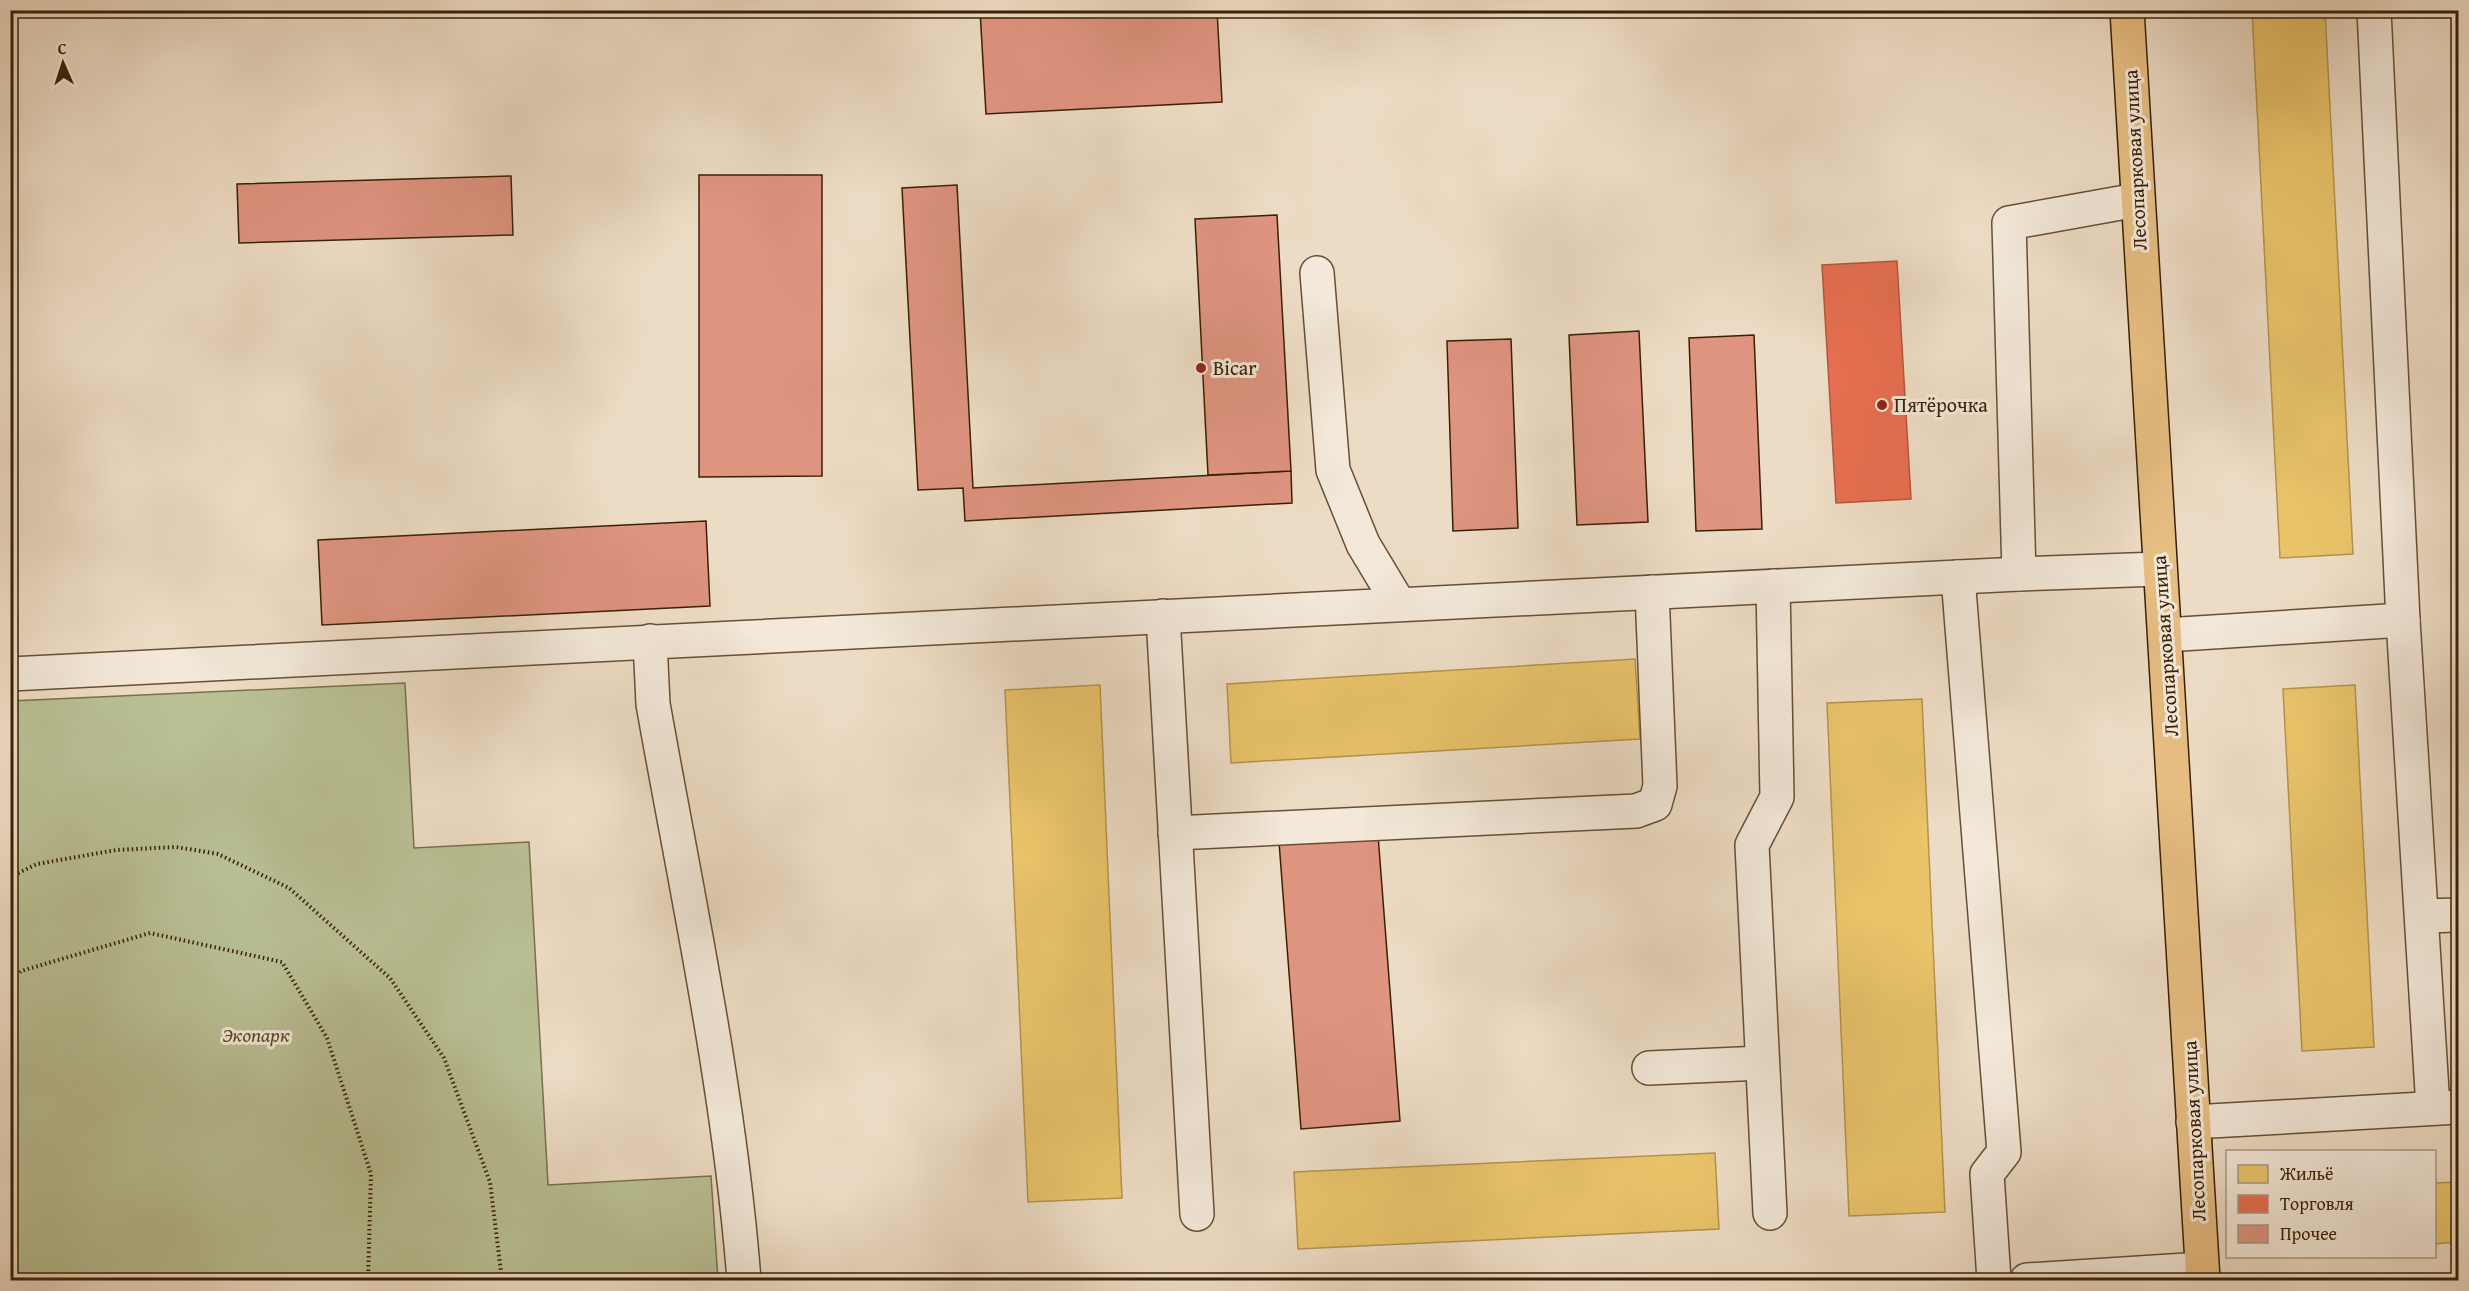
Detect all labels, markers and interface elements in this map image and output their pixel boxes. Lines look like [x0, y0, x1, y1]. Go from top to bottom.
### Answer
north arrow [33, 33, 93, 93]
text: С [57, 36, 67, 60]
street label: Лесопарковая улица [2115, 68, 2154, 251]
place label: Bicar [1213, 353, 1257, 382]
marker: Bicar [1194, 361, 1208, 375]
place label: Пятёрочка [1894, 390, 1988, 419]
marker: Пятёрочка [1875, 398, 1889, 412]
street label: Лесопарковая улица [2144, 554, 2185, 737]
park label: Экопарк [222, 1020, 290, 1049]
street label: Лесопарковая улица [2174, 1039, 2213, 1222]
legend [2226, 1150, 2436, 1258]
text: Жильё [2279, 1160, 2334, 1187]
text: Торговля [2280, 1190, 2354, 1217]
text: Прочее [2280, 1220, 2337, 1247]

